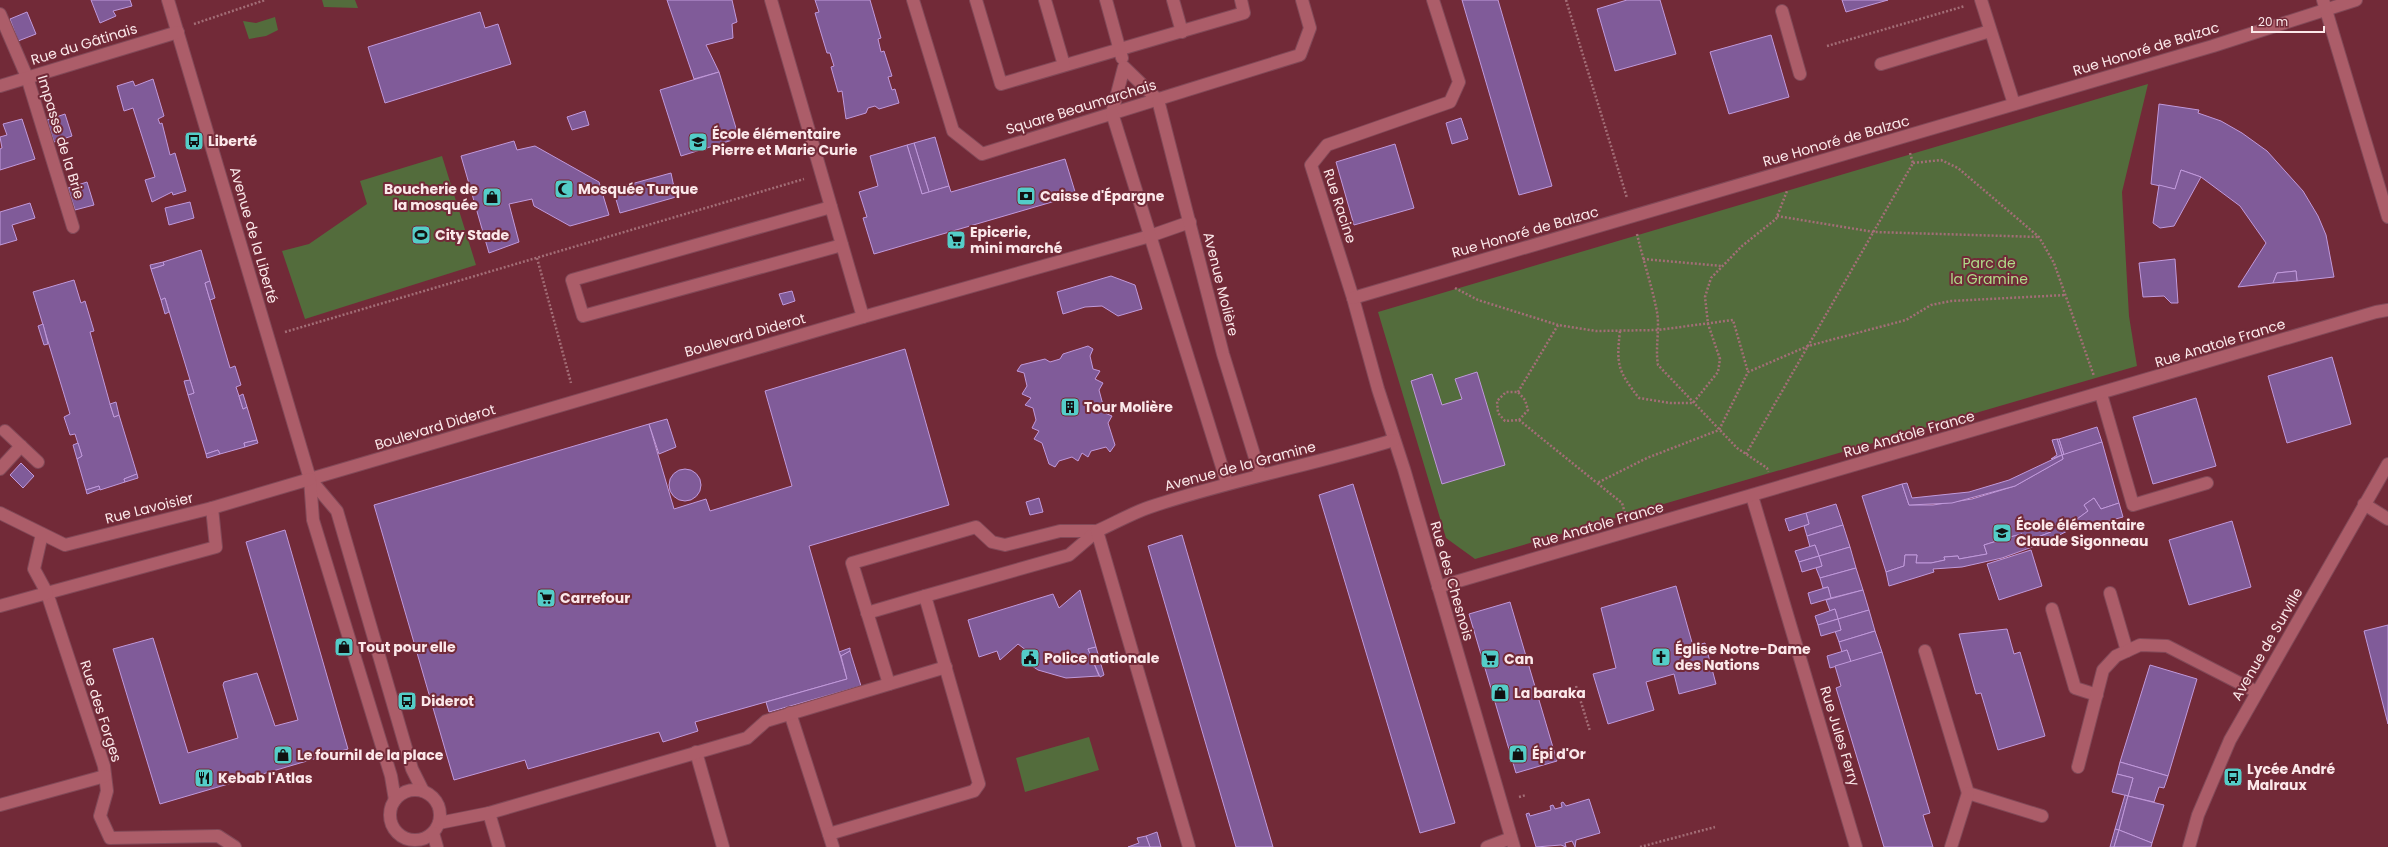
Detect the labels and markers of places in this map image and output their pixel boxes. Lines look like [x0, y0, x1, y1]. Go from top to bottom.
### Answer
place label: École élémentaire Pierre et Marie Curie [712, 124, 858, 160]
bus stop icon: Liberté [183, 130, 205, 152]
place label: Liberté [208, 131, 258, 151]
school or university icon: École élémentaire Pierre et Marie Curie [687, 131, 709, 153]
mosque icon: Mosquée Turque [553, 178, 575, 200]
place label: Boucherie de la mosquée [384, 179, 478, 215]
place label: Mosquée Turque [578, 179, 698, 199]
bank icon: Caisse d'Épargne [1015, 185, 1037, 207]
shop icon: Boucherie de la mosquée [481, 186, 503, 208]
place label: Caisse d'Épargne [1040, 186, 1165, 206]
place label: Epicerie, mini marché [970, 222, 1063, 258]
sports icon: City Stade [410, 224, 432, 246]
place label: City Stade [435, 225, 510, 245]
supermarket icon: Epicerie, mini marché [945, 229, 967, 251]
building icon: Tour Molière [1059, 396, 1081, 418]
place label: Tour Molière [1084, 397, 1173, 417]
place label: École élémentaire Claude Sigonneau [2016, 515, 2148, 551]
school or university icon: École élémentaire Claude Sigonneau [1991, 522, 2013, 544]
supermarket icon: Carrefour [535, 587, 557, 609]
place label: Carrefour [560, 588, 630, 608]
shop icon: Tout pour elle [333, 636, 355, 658]
place label: Tout pour elle [358, 637, 456, 657]
place label: Église Notre-Dame des Nations [1675, 639, 1811, 675]
church icon: Église Notre-Dame des Nations [1650, 646, 1672, 668]
public building icon: Police nationale [1019, 647, 1041, 669]
place label: Police nationale [1044, 648, 1160, 668]
supermarket icon: Can [1479, 648, 1501, 670]
place label: Can [1504, 649, 1534, 669]
shop icon: La baraka [1489, 682, 1511, 704]
place label: La baraka [1514, 683, 1586, 703]
bus stop icon: Diderot [396, 690, 418, 712]
place label: Diderot [421, 691, 474, 711]
shop icon: Épi d'Or [1507, 743, 1529, 765]
shop icon: Le fournil de la place [272, 744, 294, 766]
place label: Épi d'Or [1532, 744, 1586, 764]
place label: Le fournil de la place [297, 745, 444, 765]
place label: Lycée André Malraux [2247, 759, 2335, 795]
bus stop icon: Lycée André Malraux [2222, 766, 2244, 788]
restaurant icon: Kebab l'Atlas [193, 767, 215, 789]
place label: Kebab l'Atlas [218, 768, 313, 788]

